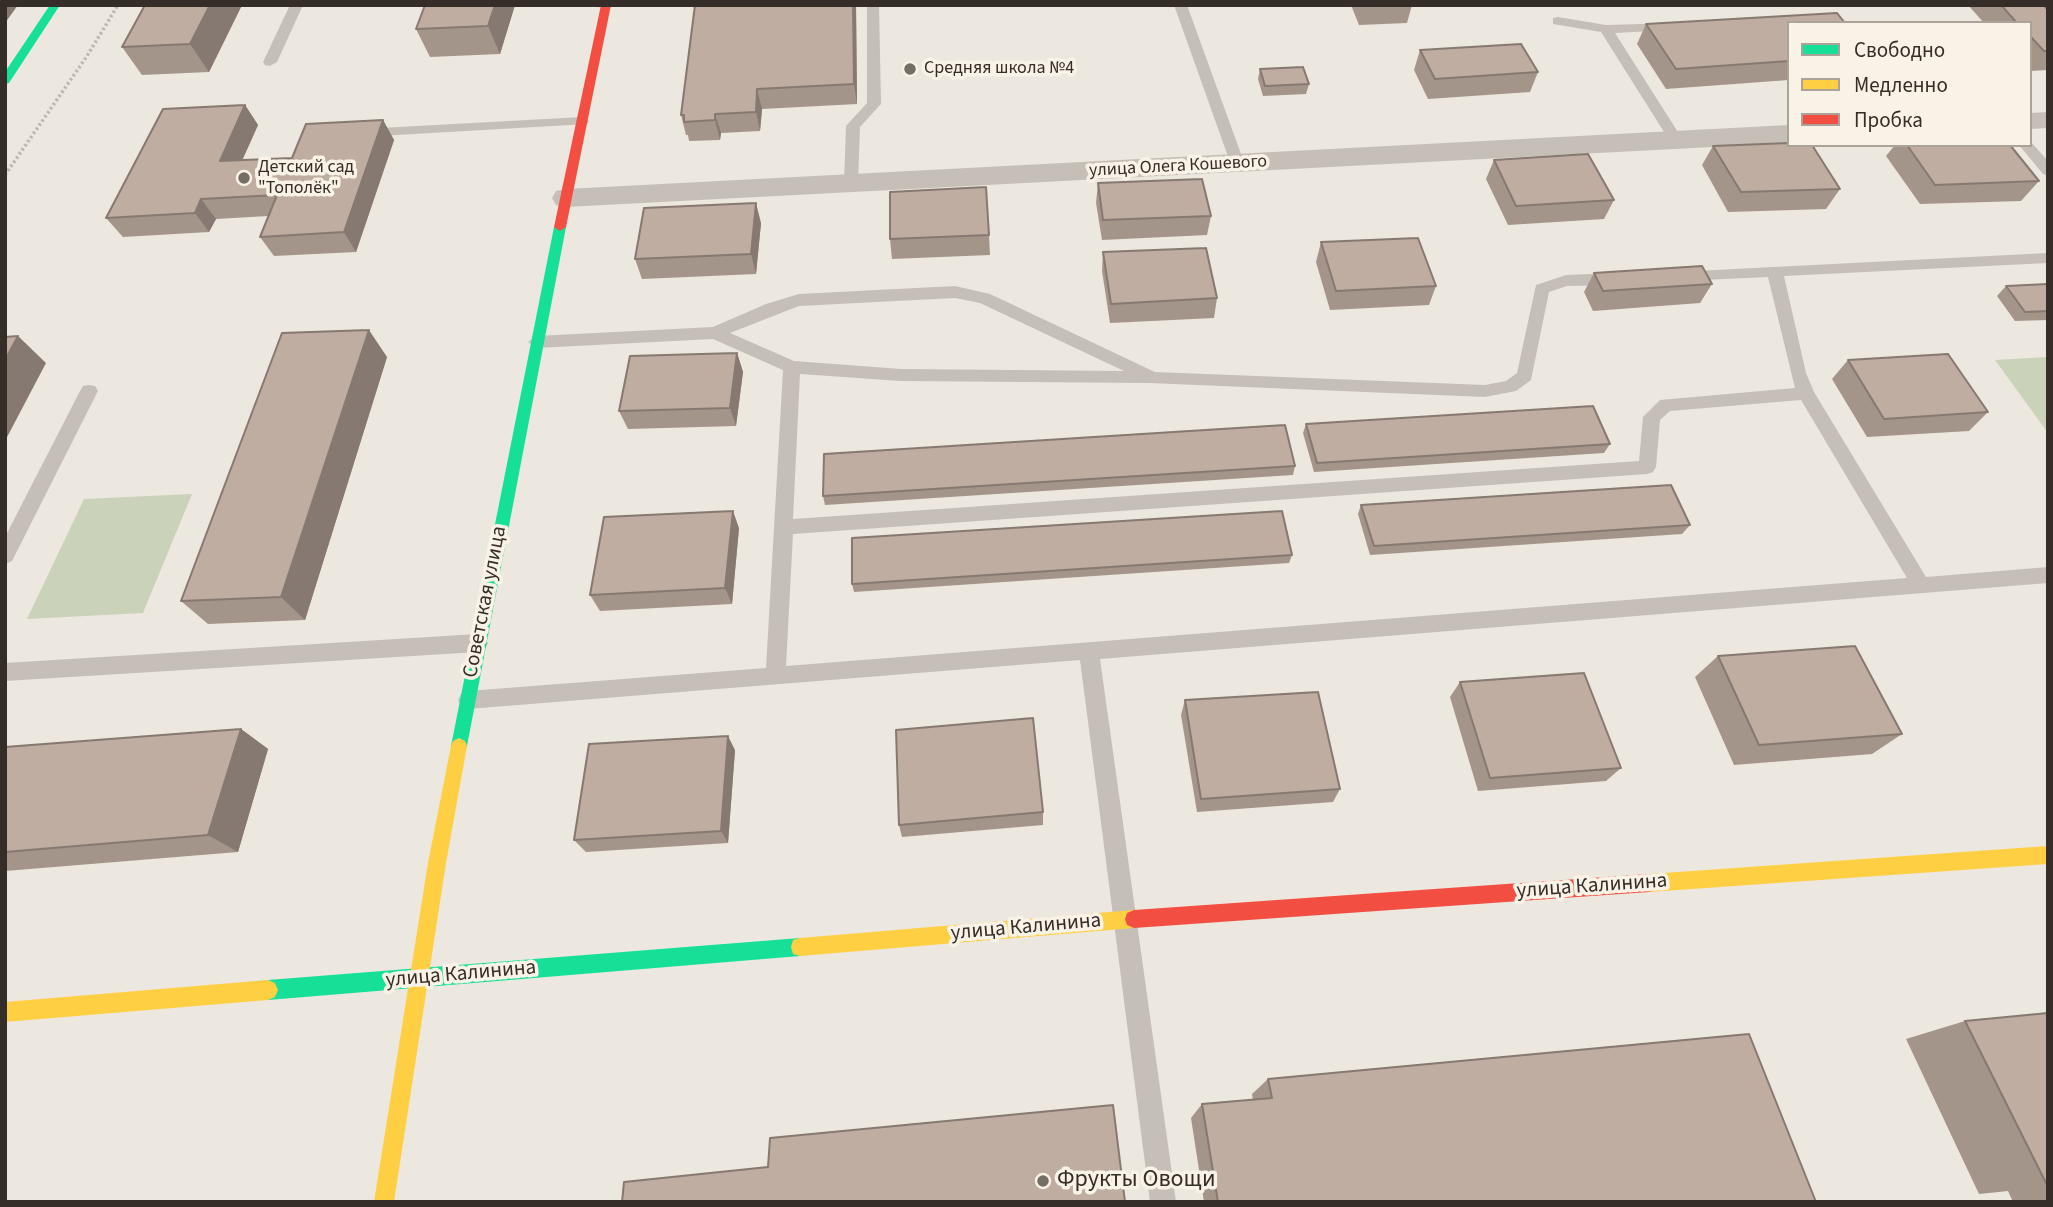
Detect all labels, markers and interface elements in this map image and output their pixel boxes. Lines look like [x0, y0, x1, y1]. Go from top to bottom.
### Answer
legend [1787, 21, 2032, 147]
text: Свободно [1854, 35, 1945, 65]
place label: Средняя школа №4 [924, 58, 1074, 80]
marker: Средняя школа №4 [902, 61, 918, 77]
text: Медленно [1854, 70, 1948, 100]
text: Пробка [1854, 105, 1923, 135]
street label: улица Олега Кошевого [1088, 152, 1268, 182]
place label: Детский сад "Тополёк" [258, 157, 354, 200]
marker: Детский сад "Тополёк" [236, 170, 252, 186]
street label: Советская улица [459, 524, 513, 680]
street label: улица Калинина [1516, 869, 1668, 905]
street label: улица Калинина [950, 909, 1102, 947]
street label: улица Калинина [385, 956, 537, 994]
place label: Фрукты Овощи [1057, 1167, 1215, 1195]
marker: Фрукты Овощи [1035, 1173, 1051, 1189]

